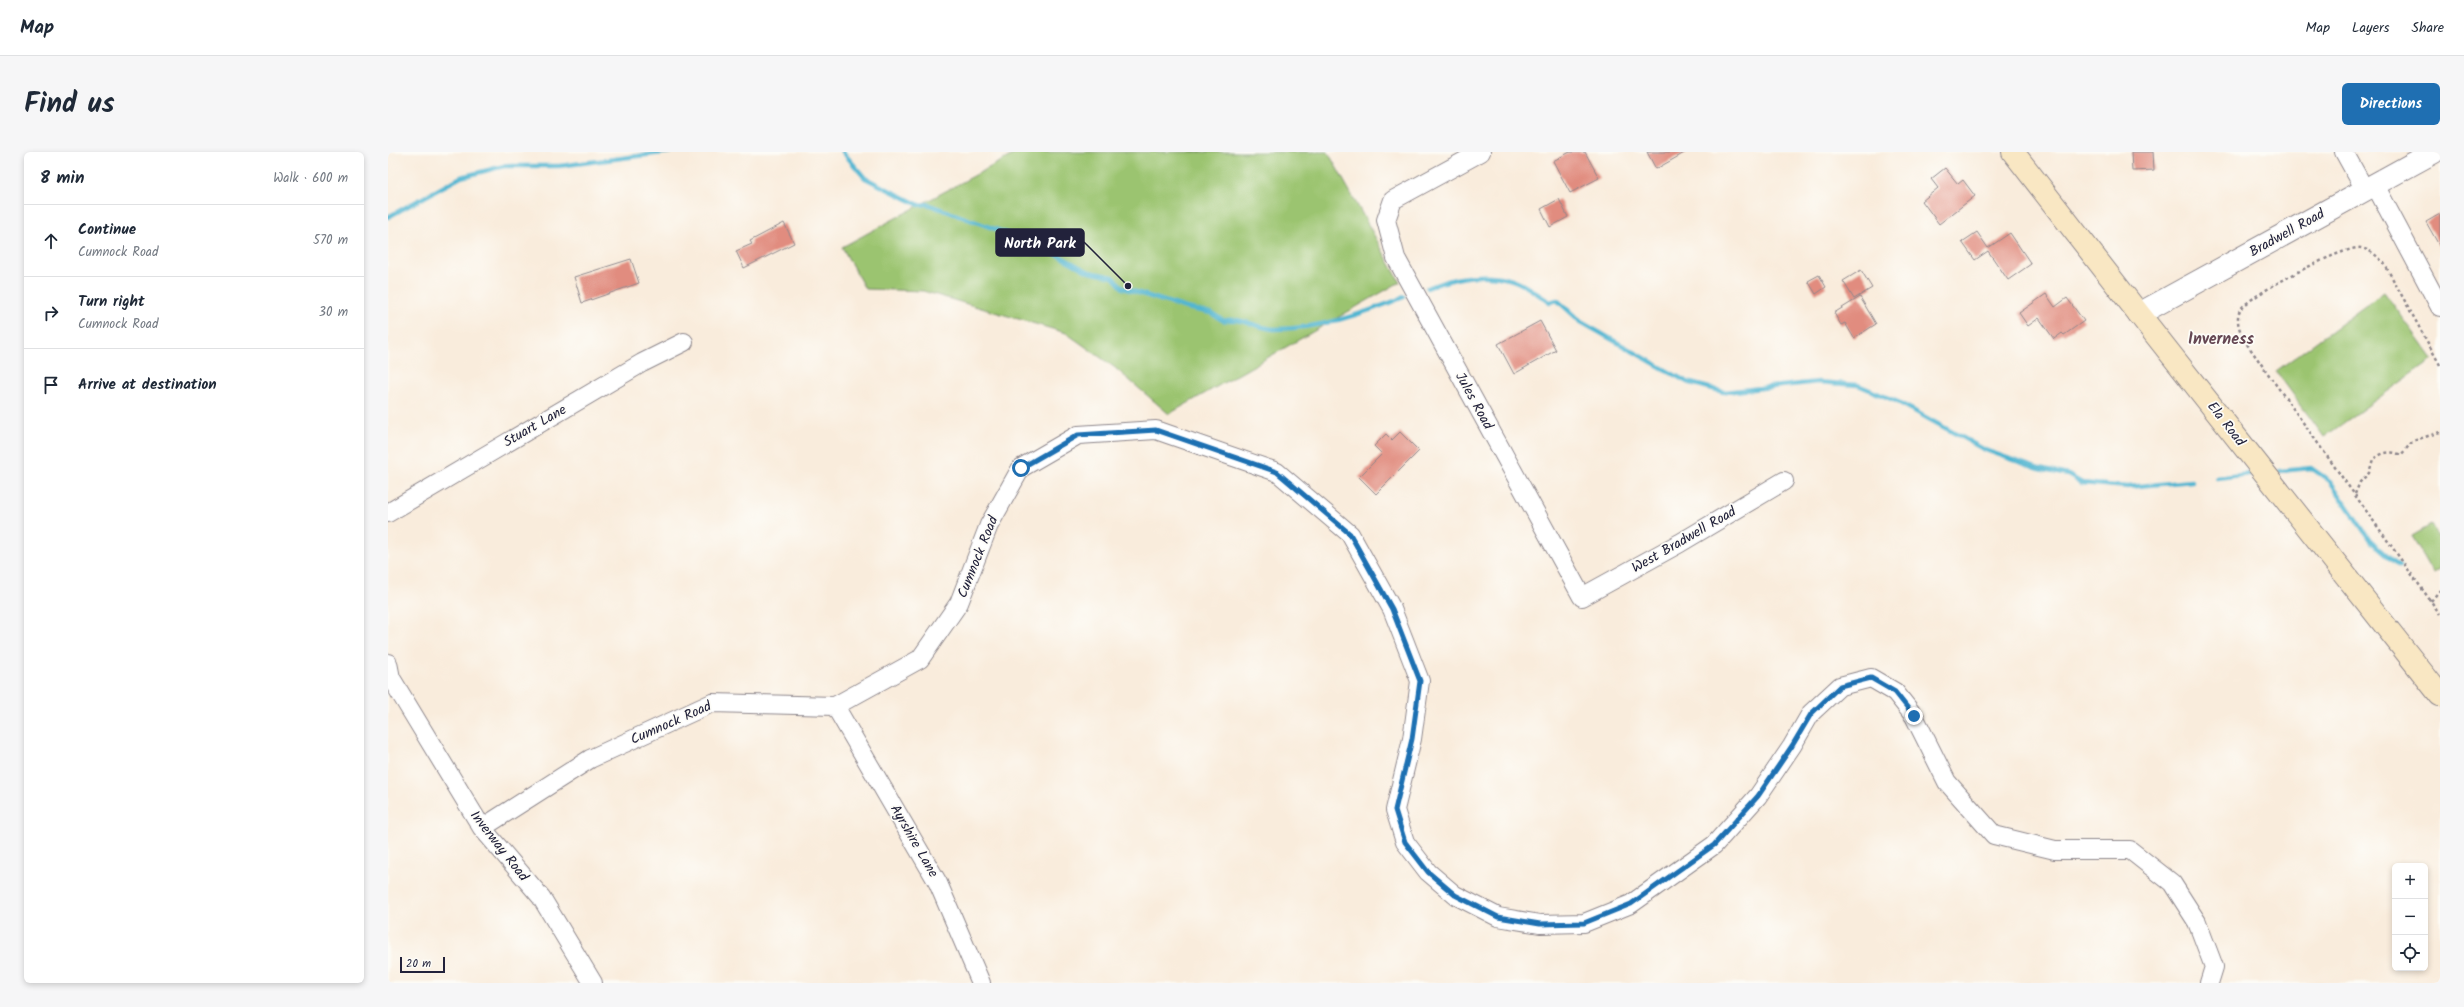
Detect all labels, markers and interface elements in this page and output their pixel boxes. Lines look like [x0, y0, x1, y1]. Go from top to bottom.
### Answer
text: Map [20, 13, 54, 43]
text: Map [2306, 17, 2330, 39]
text: Layers [2352, 17, 2390, 39]
text: Share [2412, 17, 2444, 39]
text: Find us [24, 82, 115, 127]
button: Directions [2342, 83, 2440, 125]
text: 8 min [40, 165, 84, 192]
text: Walk · 600 m [273, 168, 348, 189]
street label: Bradwell Road [2245, 203, 2330, 263]
text: Continue [78, 218, 136, 242]
callout: North Park [996, 229, 1084, 256]
icon: ahead [40, 230, 62, 252]
text: 570 m [313, 230, 348, 251]
text: North Park [1004, 232, 1076, 256]
text: Cumnock Road [78, 242, 158, 263]
text: Turn right [78, 290, 145, 314]
icon: right [40, 302, 62, 324]
text: 30 m [319, 302, 348, 323]
text: Cumnock Road [78, 314, 158, 335]
district label: Inverness [2188, 327, 2254, 352]
street label: Jules Road [1449, 368, 1499, 435]
text: Arrive at destination [78, 373, 217, 397]
icon: arrive [40, 374, 62, 396]
street label: Ela Road [2201, 397, 2251, 452]
street label: Stuart Lane [499, 399, 571, 453]
route start [1012, 459, 1030, 477]
street label: West Bradwell Road [1628, 501, 1741, 579]
street label: Cumnock Road [952, 512, 1005, 601]
street label: Cumnock Road [627, 695, 716, 751]
route end [1905, 707, 1923, 725]
street label: Ayrshire Lane [884, 800, 944, 882]
street label: Inverway Road [464, 806, 534, 887]
map controls [2392, 863, 2428, 971]
button: + [2392, 863, 2428, 899]
button: − [2392, 899, 2428, 935]
button: locate [2392, 935, 2428, 971]
scale bar [400, 955, 445, 974]
text: 20 m [406, 955, 431, 973]

